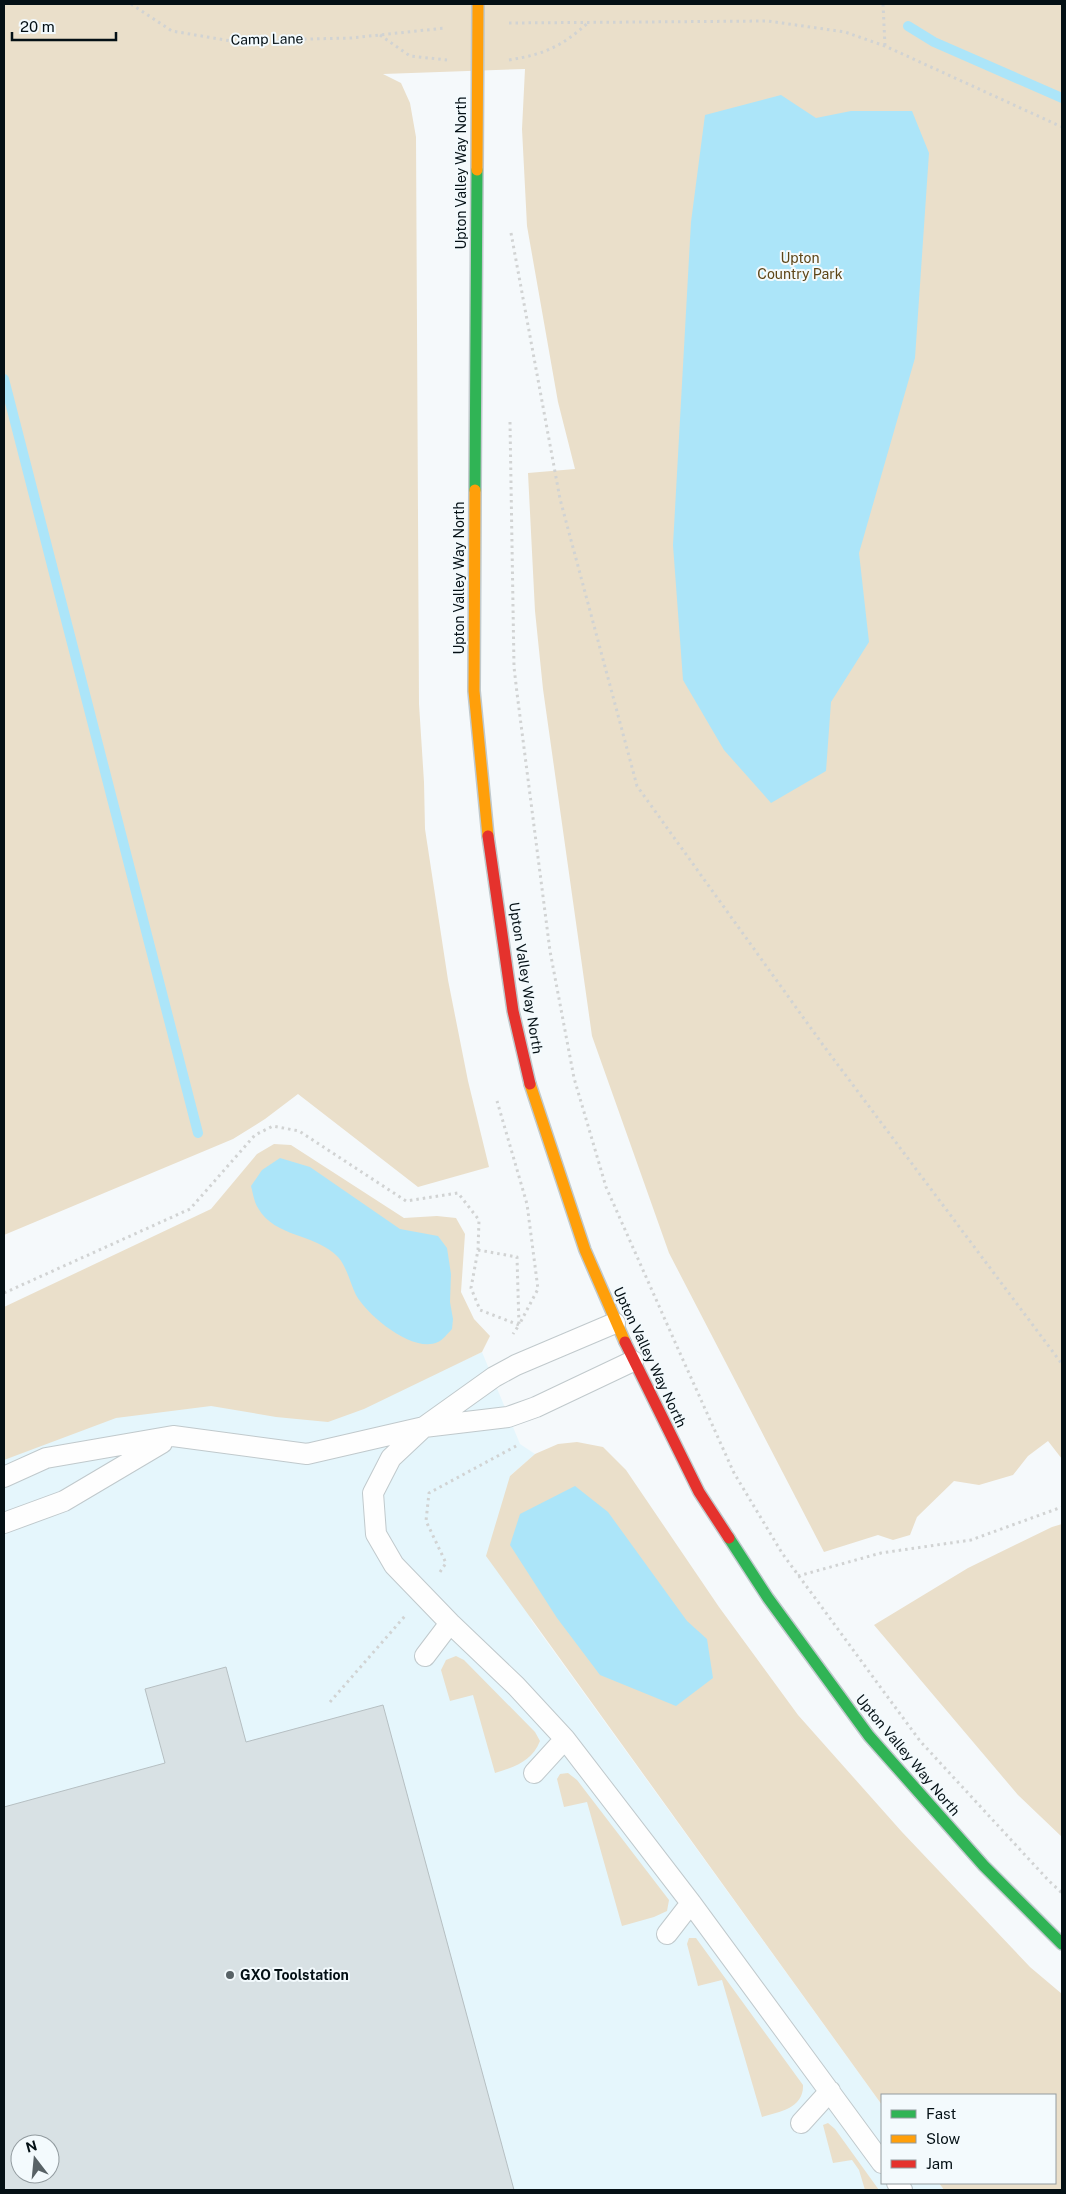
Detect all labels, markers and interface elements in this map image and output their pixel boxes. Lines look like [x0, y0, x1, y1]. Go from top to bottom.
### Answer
scale bar [12, 10, 116, 42]
text: 20 m [20, 18, 55, 35]
street label: Camp Lane [231, 30, 304, 48]
street label: Upton Valley Way North [453, 96, 469, 250]
park label: Upton Country Park [757, 250, 843, 282]
street label: Upton Valley Way North [451, 501, 467, 655]
street label: Upton Valley Way North [506, 901, 546, 1055]
street label: Upton Valley Way North [610, 1284, 690, 1430]
street label: Upton Valley Way North [853, 1691, 963, 1819]
place label: GXO Toolstation [240, 1967, 349, 1983]
marker: GXO Toolstation [224, 1969, 236, 1981]
legend [881, 2094, 1056, 2184]
text: Fast [926, 2105, 956, 2122]
text: Slow [926, 2130, 961, 2147]
north arrow [10, 2134, 60, 2184]
text: N [24, 2137, 39, 2156]
text: Jam [926, 2155, 953, 2172]

